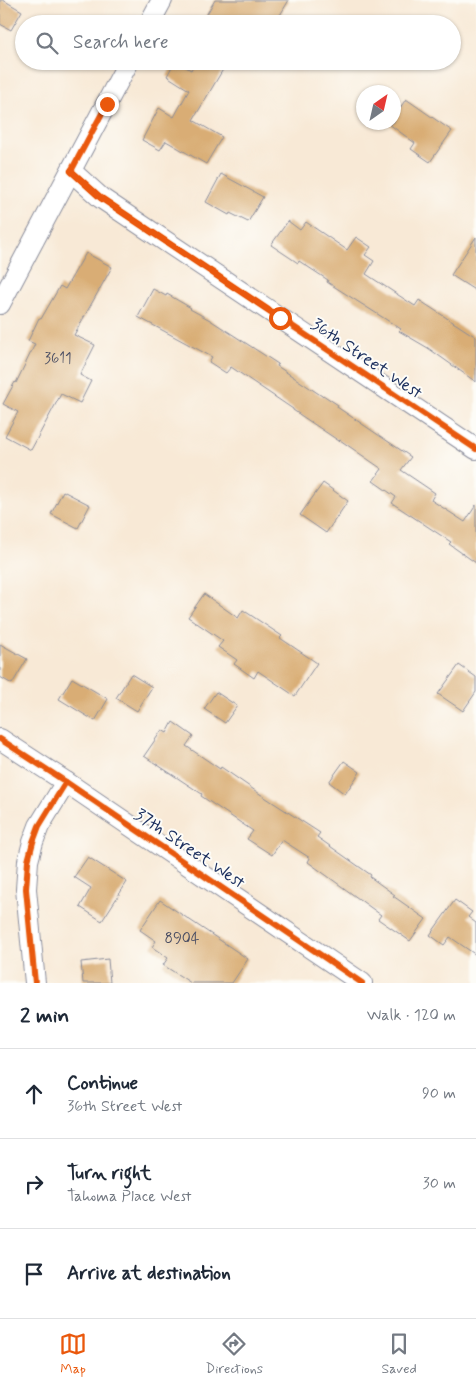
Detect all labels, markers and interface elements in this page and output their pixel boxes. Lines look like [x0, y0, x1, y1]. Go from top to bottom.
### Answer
search box [15, 15, 461, 70]
icon: search [33, 29, 61, 57]
text: Search here [73, 30, 169, 55]
north arrow [356, 85, 401, 130]
route end [96, 93, 119, 116]
route start [269, 307, 292, 330]
street label: 36th Street West [306, 313, 427, 405]
house number: 3611 [44, 349, 72, 369]
street label: 37th Street West [129, 803, 250, 895]
house number: 8904 [164, 929, 200, 949]
text: 2 min [20, 1002, 69, 1030]
text: Walk · 120 m [367, 1005, 456, 1026]
text: Continue [67, 1071, 138, 1096]
icon: ahead [20, 1080, 48, 1108]
text: 90 m [422, 1083, 456, 1104]
text: 36th Street West [67, 1096, 182, 1117]
text: Turn right [67, 1161, 151, 1186]
icon: right [20, 1170, 48, 1198]
text: 30 m [423, 1173, 456, 1194]
text: Tahoma Place West [67, 1186, 192, 1207]
icon: arrive [20, 1260, 48, 1288]
text: Arrive at destination [67, 1261, 231, 1286]
tab: Map [59, 1330, 87, 1378]
tab: Directions [206, 1330, 263, 1378]
tab: Saved [381, 1330, 417, 1378]

